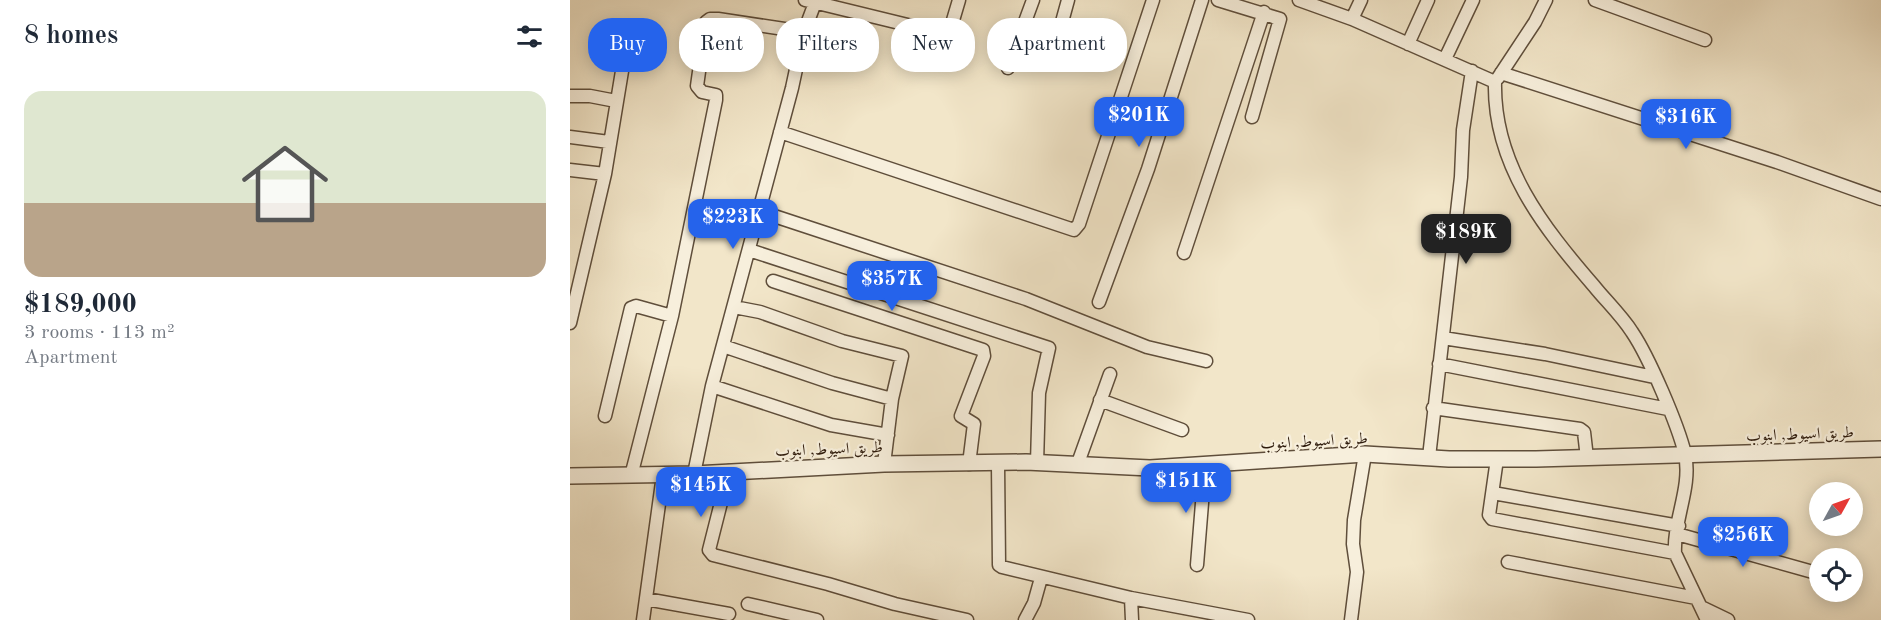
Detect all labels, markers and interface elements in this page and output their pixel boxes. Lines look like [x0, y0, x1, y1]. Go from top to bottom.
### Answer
chip: Buy [588, 18, 667, 72]
chip: Rent [679, 18, 764, 72]
chip: Filters [776, 18, 879, 72]
chip: New [891, 18, 975, 72]
chip: Apartment [987, 18, 1127, 72]
icon: filters [513, 20, 546, 53]
text: 8 homes [24, 23, 118, 49]
pin: $201K [1097, 97, 1181, 148]
pin: $316K [1644, 99, 1728, 150]
text: $201K [1108, 106, 1170, 126]
text: $316K [1655, 108, 1717, 128]
icon: home [231, 130, 339, 238]
pin: $223K [691, 199, 775, 250]
text: $223K [702, 208, 764, 228]
pin: $189K [1424, 214, 1508, 265]
text: $189K [1435, 223, 1497, 243]
pin: $357K [850, 261, 934, 312]
text: $357K [861, 270, 923, 290]
text: $189,000 [24, 292, 137, 318]
text: 3 rooms · 113 m² [24, 323, 174, 343]
text: Apartment [24, 348, 118, 368]
street label: طريق اسيوط, ابنوب [1746, 425, 1854, 446]
street label: طريق اسيوط, ابنوب [1260, 431, 1368, 454]
street label: طريق اسيوط, ابنوب [775, 440, 883, 461]
pin: $151K [1144, 463, 1228, 514]
pin: $145K [659, 467, 743, 518]
text: $151K [1155, 472, 1217, 492]
text: $145K [670, 476, 732, 496]
north arrow [1809, 482, 1863, 536]
map controls [1809, 482, 1863, 602]
pin: $256K [1701, 517, 1785, 568]
text: $256K [1712, 526, 1774, 546]
button: locate [1809, 548, 1863, 602]

